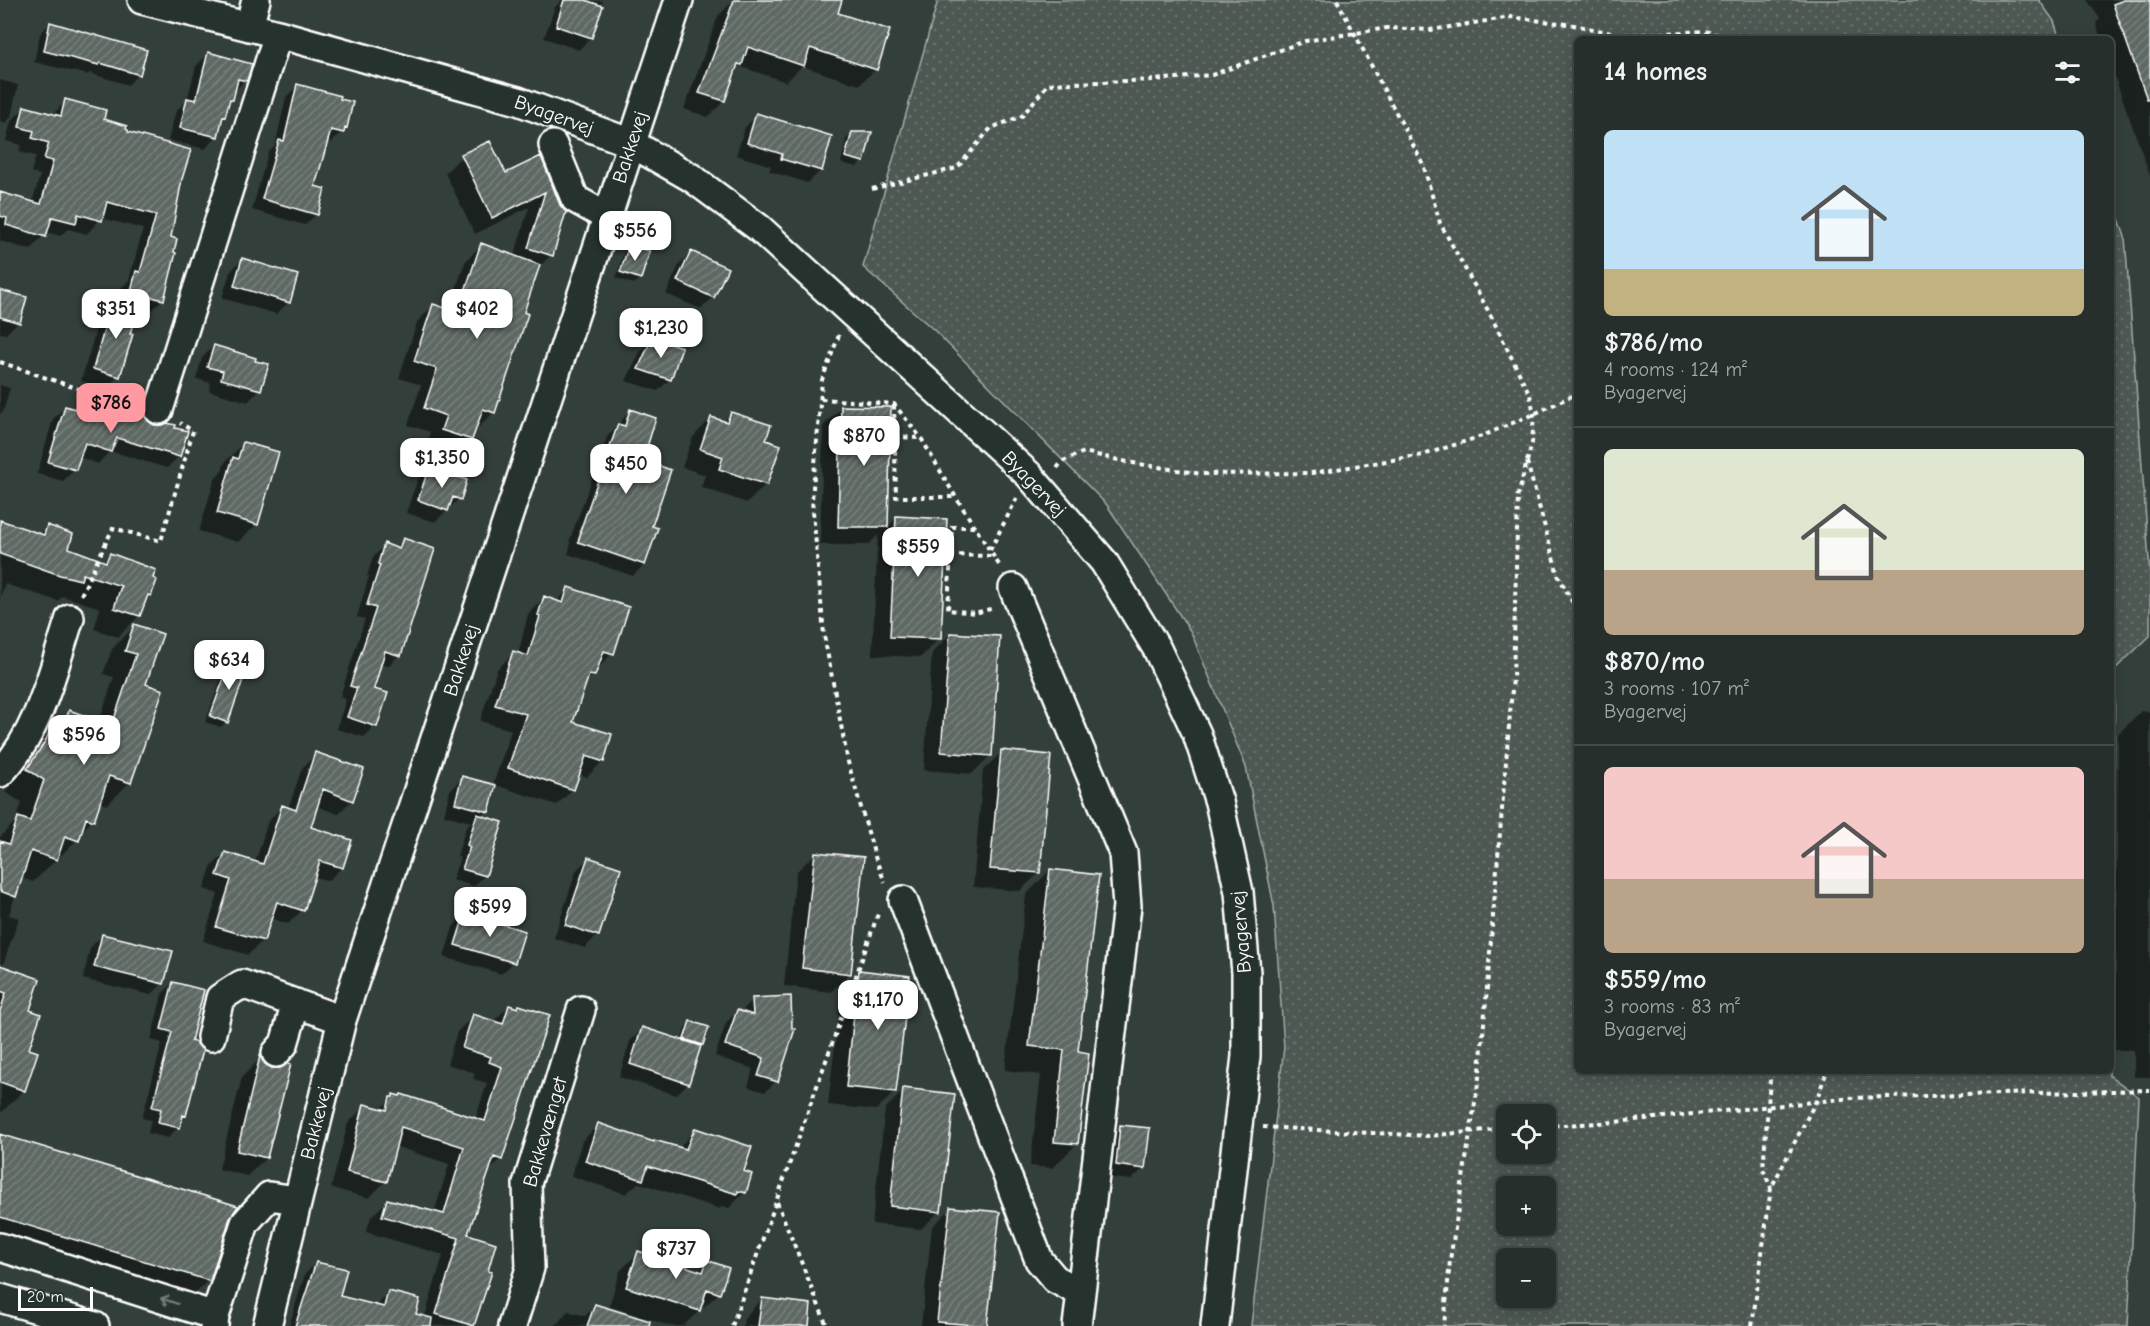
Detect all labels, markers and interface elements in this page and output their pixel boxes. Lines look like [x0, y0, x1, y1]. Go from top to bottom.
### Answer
icon: filters [2051, 56, 2084, 89]
text: 14 homes [1604, 57, 1707, 87]
street label: Byagervej [511, 90, 597, 140]
street label: Bakkevej [608, 108, 652, 186]
icon: home [1790, 169, 1898, 277]
pin: $556 [599, 211, 671, 262]
text: $556 [613, 219, 657, 242]
pin: $351 [80, 289, 152, 340]
pin: $402 [441, 289, 513, 340]
text: $351 [96, 297, 136, 320]
text: $402 [456, 297, 498, 320]
pin: $1,230 [612, 308, 710, 359]
text: $1,230 [634, 316, 688, 339]
text: $786/mo [1604, 328, 1703, 358]
text: 4 rooms · 124 m² [1604, 358, 1747, 381]
text: Byagervej [1604, 381, 1687, 404]
pin: $786 [75, 383, 147, 434]
text: $786 [90, 391, 132, 414]
pin: $870 [828, 416, 900, 467]
text: $870 [843, 424, 885, 447]
pin: $1,350 [393, 438, 491, 489]
pin: $450 [590, 444, 662, 495]
text: $1,350 [414, 446, 470, 469]
street label: Byagervej [997, 446, 1071, 522]
text: $450 [604, 452, 648, 475]
icon: home [1790, 488, 1898, 596]
pin: $559 [882, 527, 954, 578]
text: $559 [896, 535, 940, 558]
street label: Bakkevej [439, 621, 483, 699]
pin: $634 [193, 640, 265, 691]
text: $870/mo [1604, 647, 1705, 677]
text: $634 [208, 648, 250, 671]
text: 3 rooms · 107 m² [1604, 677, 1749, 700]
text: Byagervej [1604, 700, 1687, 723]
pin: $596 [48, 715, 120, 766]
text: $596 [62, 723, 106, 746]
icon: home [1790, 806, 1898, 914]
pin: $599 [454, 887, 526, 938]
street label: Byagervej [1226, 890, 1256, 974]
text: $599 [468, 895, 512, 918]
text: $559/mo [1604, 965, 1706, 995]
pin: $1,170 [829, 980, 927, 1031]
text: $1,170 [852, 988, 904, 1011]
text: 3 rooms · 83 m² [1604, 995, 1740, 1018]
text: Byagervej [1604, 1018, 1687, 1041]
street label: Bakkevænget [518, 1073, 572, 1190]
street label: Bakkevej [296, 1084, 336, 1162]
map controls [1496, 1104, 1556, 1308]
button: locate [1496, 1104, 1556, 1164]
button: + [1496, 1176, 1556, 1236]
pin: $737 [640, 1229, 712, 1280]
text: $737 [656, 1237, 696, 1260]
button: − [1496, 1248, 1556, 1308]
scale bar [18, 1284, 93, 1312]
text: 20 m [27, 1288, 64, 1306]
one-way arrow [160, 1295, 179, 1306]

